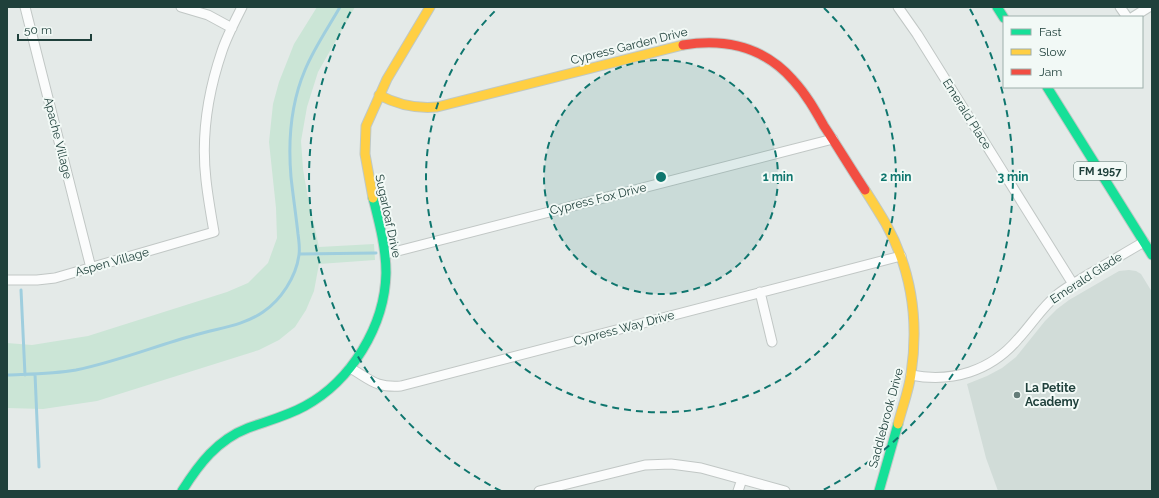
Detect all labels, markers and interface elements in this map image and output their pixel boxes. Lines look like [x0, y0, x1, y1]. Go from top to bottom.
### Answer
scale bar [18, 16, 91, 42]
legend [1003, 16, 1143, 88]
text: 50 m [24, 23, 52, 37]
street label: Cypress Garden Drive [569, 25, 689, 67]
text: Fast [1039, 25, 1062, 39]
text: Slow [1039, 45, 1066, 59]
text: Jam [1039, 65, 1062, 79]
street label: Emerald Place [940, 76, 994, 152]
street label: Apache Village [41, 96, 75, 180]
road number: FM 1957 [1074, 162, 1126, 180]
centre of rings [654, 170, 668, 184]
text: 1 min [763, 170, 793, 184]
text: 2 min [880, 170, 912, 184]
text: 3 min [997, 170, 1029, 184]
street label: Sugarloaf Drive [372, 173, 404, 259]
street label: Cypress Fox Drive [548, 180, 648, 218]
street label: Aspen Village [73, 245, 151, 279]
street label: Emerald Glade [1047, 250, 1125, 306]
street label: Cypress Way Drive [572, 308, 676, 348]
street label: Saddlebrook Drive [866, 367, 906, 469]
place label: La Petite Academy [1025, 381, 1080, 409]
marker: La Petite Academy [1012, 390, 1022, 400]

